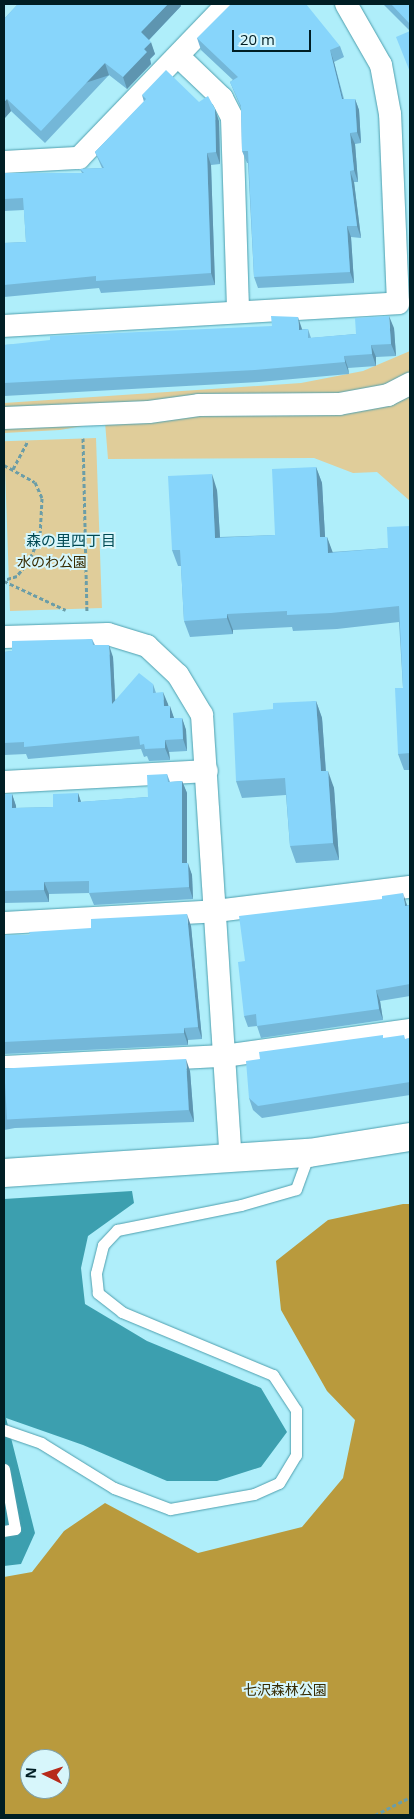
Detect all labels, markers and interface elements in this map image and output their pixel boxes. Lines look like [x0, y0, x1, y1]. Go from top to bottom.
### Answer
scale bar [234, 20, 313, 52]
text: 20 m [240, 29, 275, 49]
district label: 森の里四丁目 [26, 532, 116, 550]
park label: 水のわ公園 [17, 554, 87, 570]
park label: 七沢森林公園 [243, 1682, 327, 1698]
north arrow [20, 1749, 70, 1799]
text: N [21, 1767, 40, 1779]

